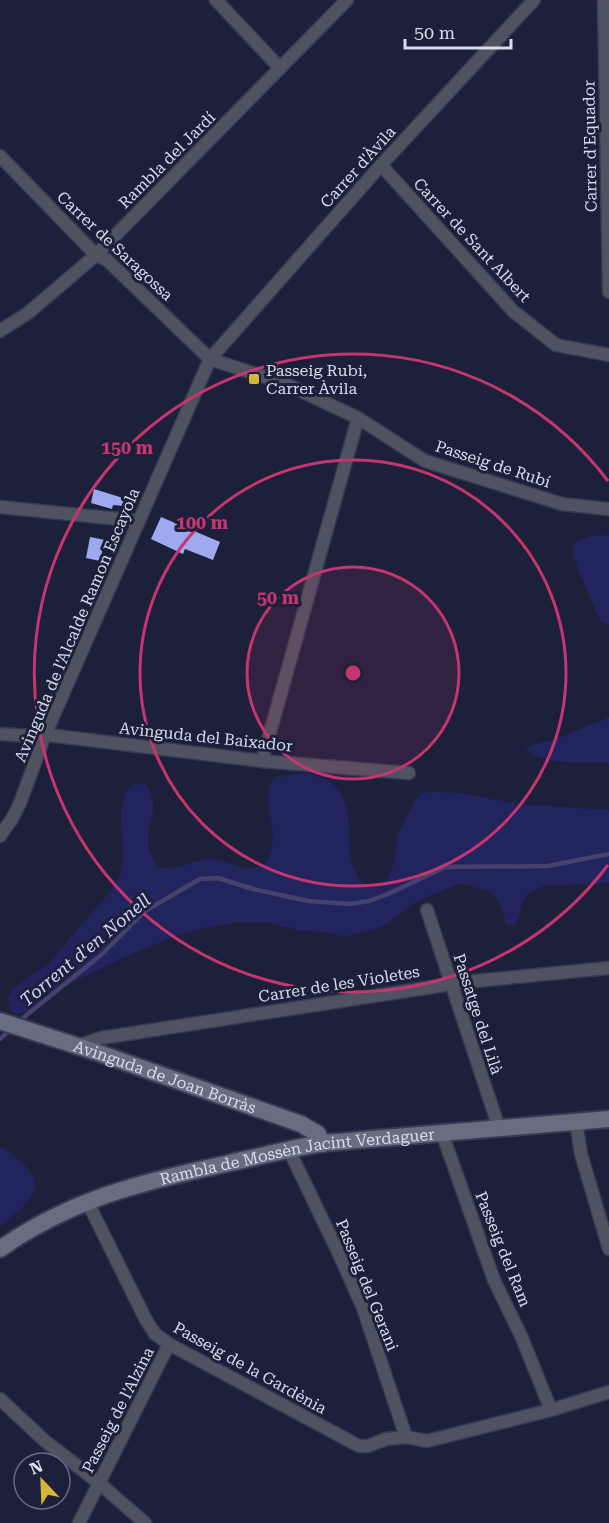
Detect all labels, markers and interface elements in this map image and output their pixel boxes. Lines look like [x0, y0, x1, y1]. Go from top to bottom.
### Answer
scale bar [405, 12, 512, 50]
text: 50 m [414, 22, 455, 43]
street label: Carrer d'Equador [579, 79, 601, 212]
street label: Rambla del Jardí [115, 108, 219, 212]
street label: Carrer d'Àvila [316, 122, 400, 212]
street label: Carrer de Sant Albert [409, 174, 535, 306]
street label: Carrer de Saragossa [53, 187, 177, 305]
place label: Passeig Rubí, Carrer Àvila [266, 361, 367, 398]
marker: Passeig Rubí, Carrer Àvila [247, 372, 261, 386]
street label: Passeig de Rubí [433, 436, 553, 492]
text: 150 m [101, 437, 154, 458]
street label: Avinguda de l'Alcalde Ramon Escayola [10, 485, 144, 765]
text: 100 m [176, 512, 229, 533]
text: 50 m [257, 587, 300, 608]
centre of rings [343, 663, 363, 683]
street label: Avinguda del Baixador [118, 718, 294, 756]
water label: Torrent d'en Nonell [16, 889, 154, 1011]
street label: Passatge del Lilà [449, 951, 507, 1077]
street label: Carrer de les Violetes [257, 962, 421, 1006]
street label: Avinguda de Joan Borràs [71, 1036, 259, 1117]
street label: Rambla de Mossèn Jacint Verdaguer [158, 1124, 436, 1188]
street label: Passeig del Ram [471, 1189, 535, 1310]
street label: Passeig del Gerani [332, 1216, 402, 1354]
street label: Passeig de la Gardènia [170, 1318, 330, 1418]
street label: Passeig de l'Alzina [78, 1344, 158, 1476]
north arrow [12, 1451, 72, 1511]
text: N [27, 1456, 46, 1479]

